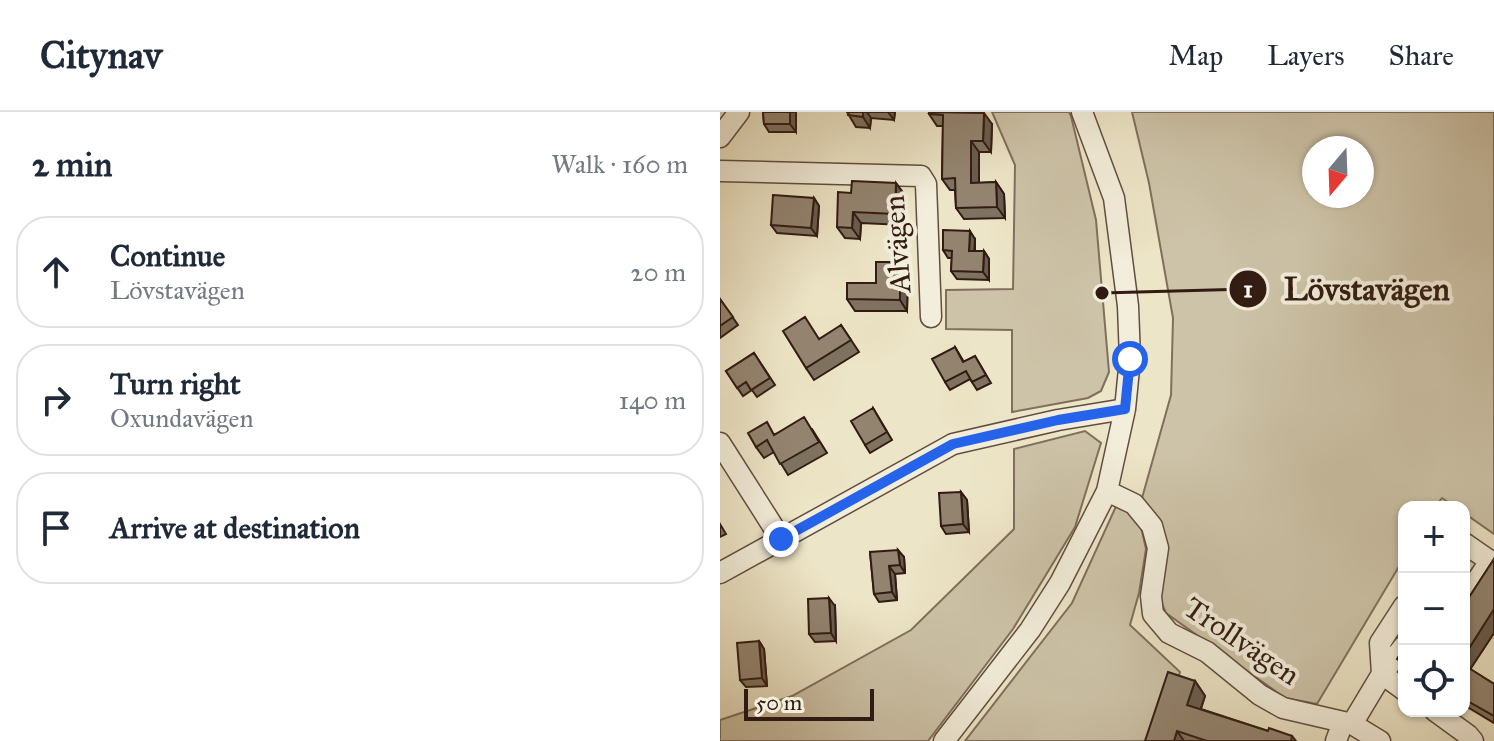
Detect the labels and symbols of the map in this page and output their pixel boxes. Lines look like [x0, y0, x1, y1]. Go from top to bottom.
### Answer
north arrow [1302, 136, 1374, 208]
street label: Alvägen [876, 194, 919, 296]
callout: Lövstavägen [1228, 261, 1466, 317]
text: Lövstavägen [1284, 270, 1451, 309]
text: 1 [1243, 274, 1253, 304]
route start [1112, 341, 1148, 377]
route end [763, 521, 799, 557]
street label: Trollvägen [1177, 589, 1307, 693]
scale bar [744, 685, 874, 721]

